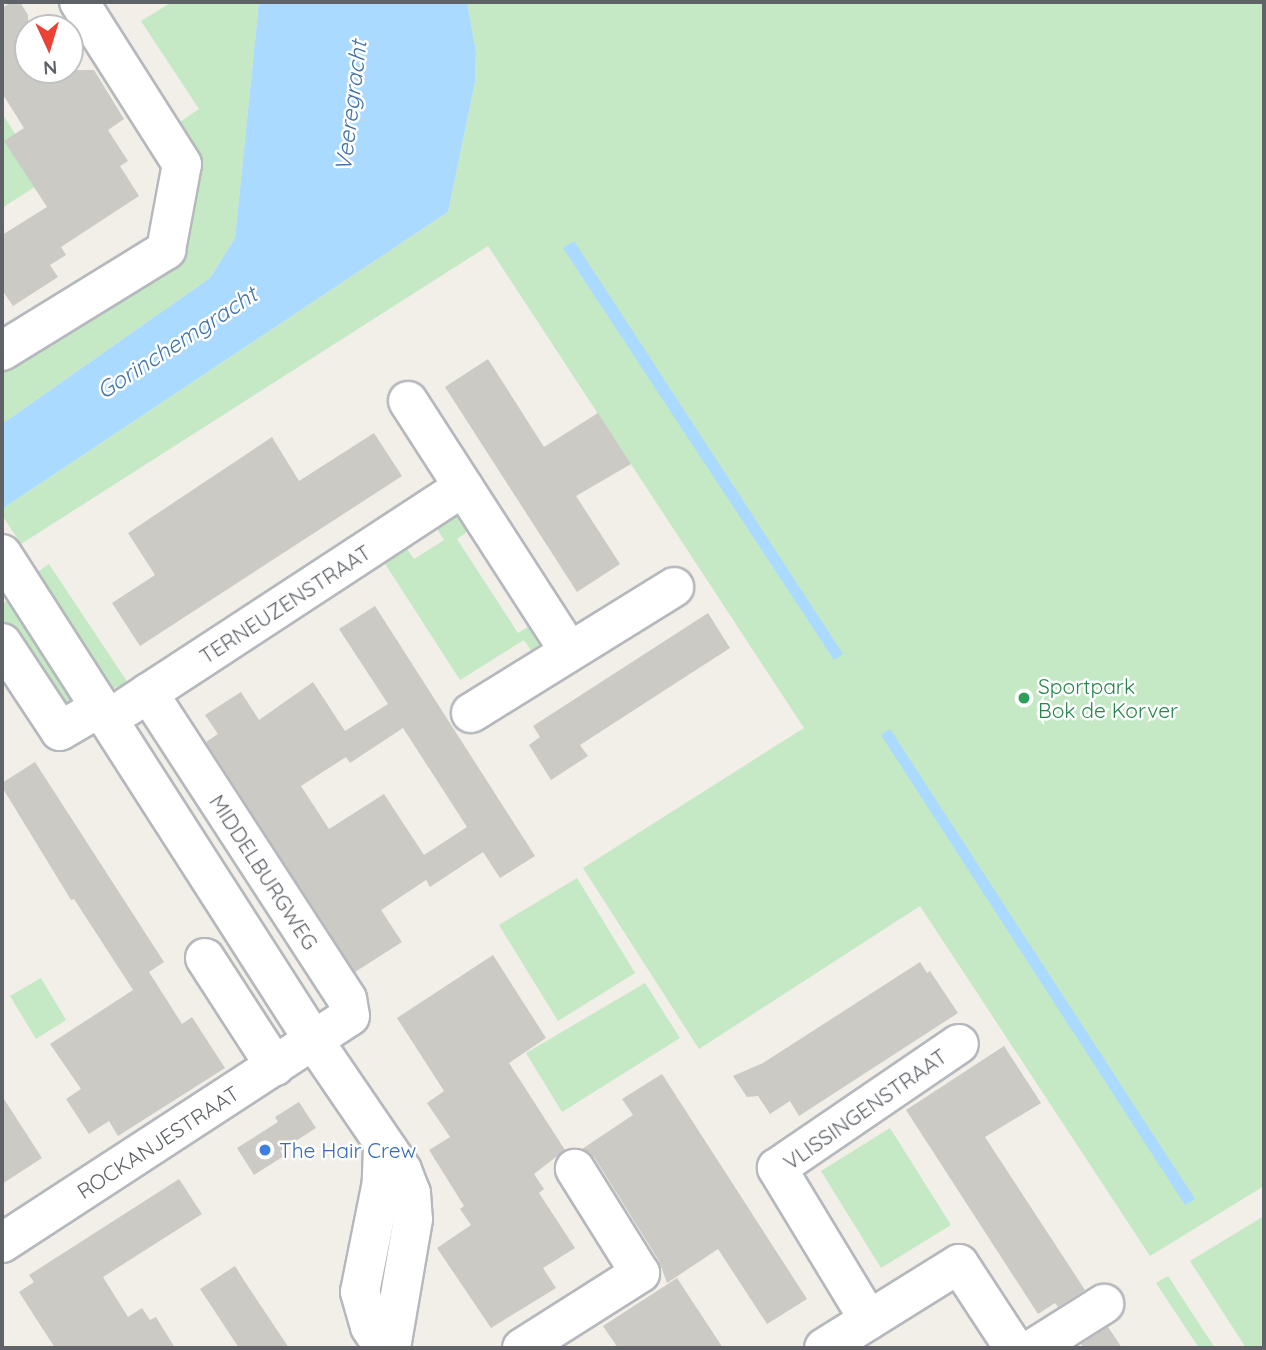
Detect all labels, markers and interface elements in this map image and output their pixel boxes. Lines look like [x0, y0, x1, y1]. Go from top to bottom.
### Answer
north arrow [14, 14, 84, 84]
water label: Veeregracht [329, 39, 373, 173]
text: N [43, 55, 58, 80]
water label: Gorinchemgracht [92, 281, 262, 405]
street label: TERNEUZENSTRAAT [195, 539, 375, 669]
place label: Sportpark Bok de Korver [1038, 673, 1178, 723]
marker: Sportpark Bok de Korver [1016, 690, 1032, 706]
street label: MIDDELBURGWEG [205, 790, 323, 954]
street label: VLISSINGENSTRAAT [778, 1043, 952, 1175]
street label: ROCKANJESTRAAT [72, 1080, 244, 1204]
place label: The Hair Crew [279, 1137, 416, 1163]
marker: The Hair Crew [257, 1142, 273, 1158]

